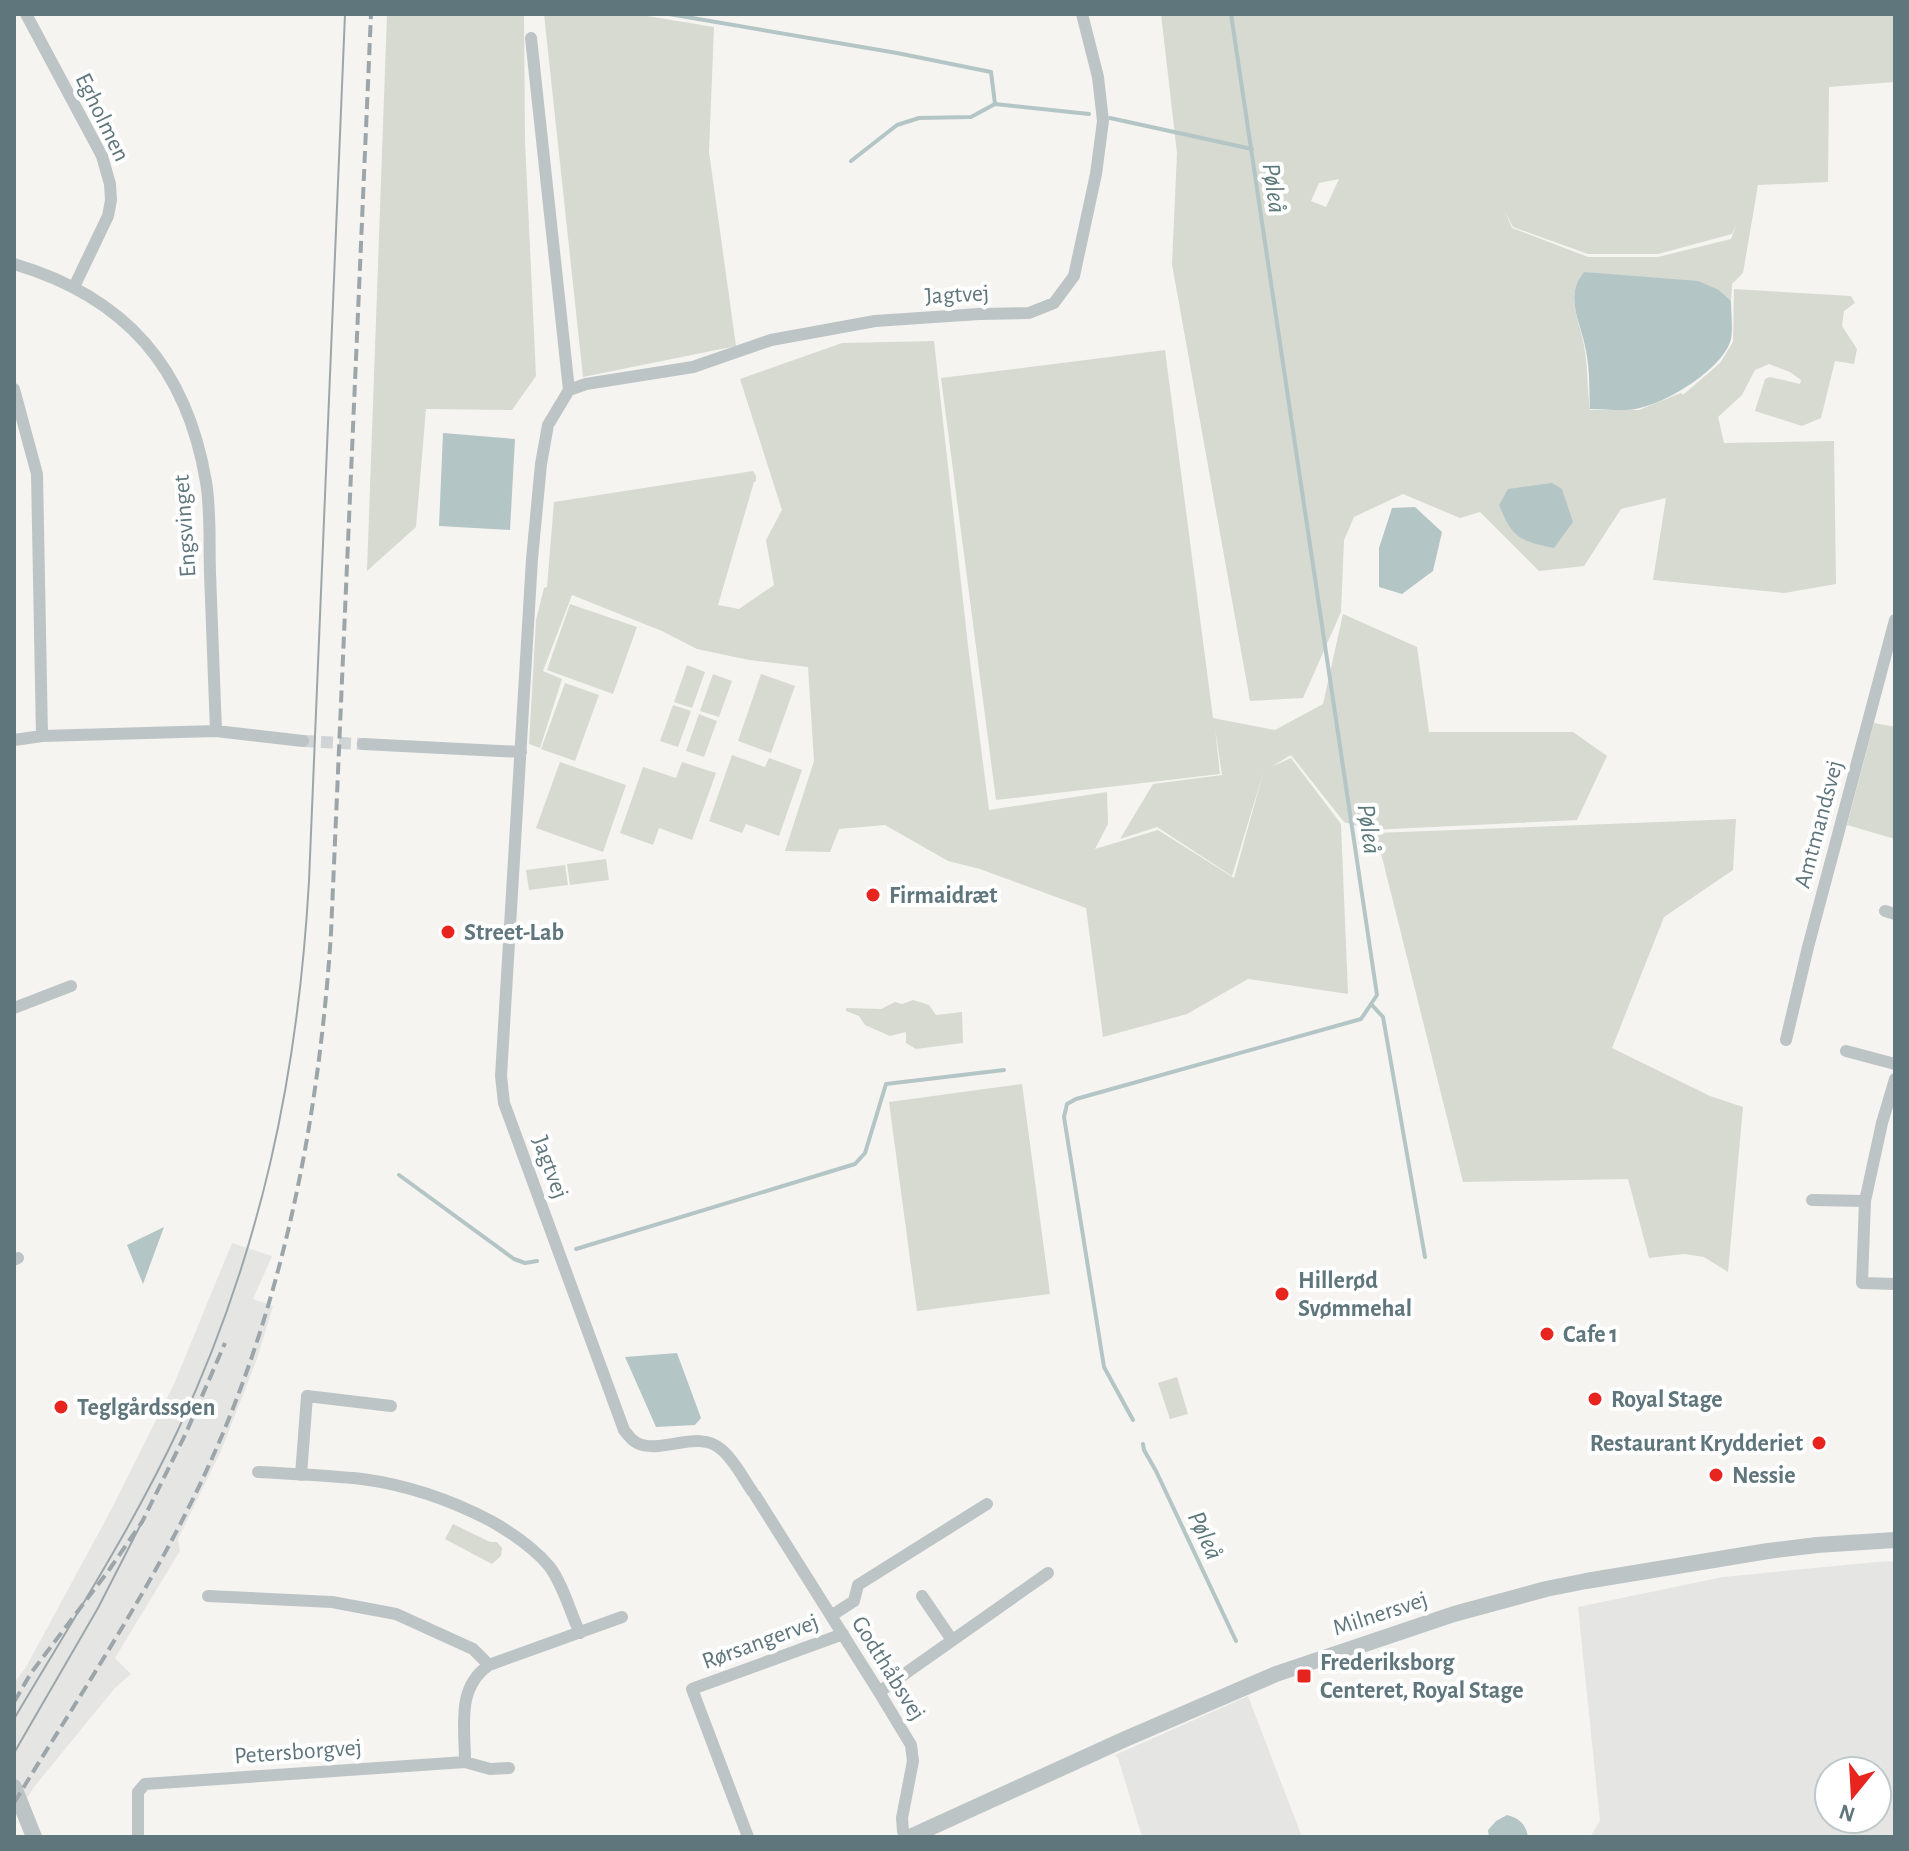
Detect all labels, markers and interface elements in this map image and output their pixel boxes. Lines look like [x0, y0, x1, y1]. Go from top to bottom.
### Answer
street label: Egholmen [70, 69, 134, 165]
water label: Pøleå [1258, 161, 1290, 215]
street label: Jagtvej [924, 281, 990, 309]
street label: Engsvinget [169, 473, 201, 578]
street label: Amtmandsvej [1790, 758, 1848, 891]
water label: Pøleå [1353, 802, 1385, 856]
place label: Firmaidræt [889, 884, 997, 908]
marker: Firmaidræt [864, 886, 882, 904]
place label: Street-Lab [464, 921, 564, 945]
marker: Street-Lab [439, 923, 457, 941]
street label: Jagtvej [528, 1133, 572, 1202]
place label: Hillerød Svømmehal [1298, 1269, 1412, 1321]
marker: Hillerød Svømmehal [1273, 1285, 1291, 1303]
place label: Cafe 1 [1563, 1323, 1618, 1347]
marker: Cafe 1 [1538, 1325, 1556, 1343]
place label: Royal Stage [1611, 1388, 1723, 1412]
marker: Royal Stage [1586, 1390, 1604, 1408]
place label: Teglgårdssøen [77, 1396, 215, 1420]
marker: Teglgårdssøen [52, 1398, 70, 1416]
place label: Restaurant Krydderiet [1590, 1432, 1803, 1456]
marker: Restaurant Krydderiet [1810, 1434, 1828, 1452]
place label: Nessie [1732, 1464, 1796, 1488]
marker: Nessie [1707, 1466, 1725, 1484]
water label: Pøleå [1183, 1507, 1227, 1564]
street label: Milnersvej [1330, 1587, 1431, 1641]
street label: Rørsangervej [699, 1610, 822, 1674]
street label: Godthåbsvej [847, 1612, 930, 1725]
place label: Frederiksborg Centeret, Royal Stage [1320, 1651, 1524, 1703]
marker: Frederiksborg Centeret, Royal Stage [1295, 1667, 1313, 1685]
street label: Petersborgvej [233, 1736, 363, 1768]
north arrow [1813, 1755, 1893, 1835]
text: N [1836, 1800, 1858, 1826]

